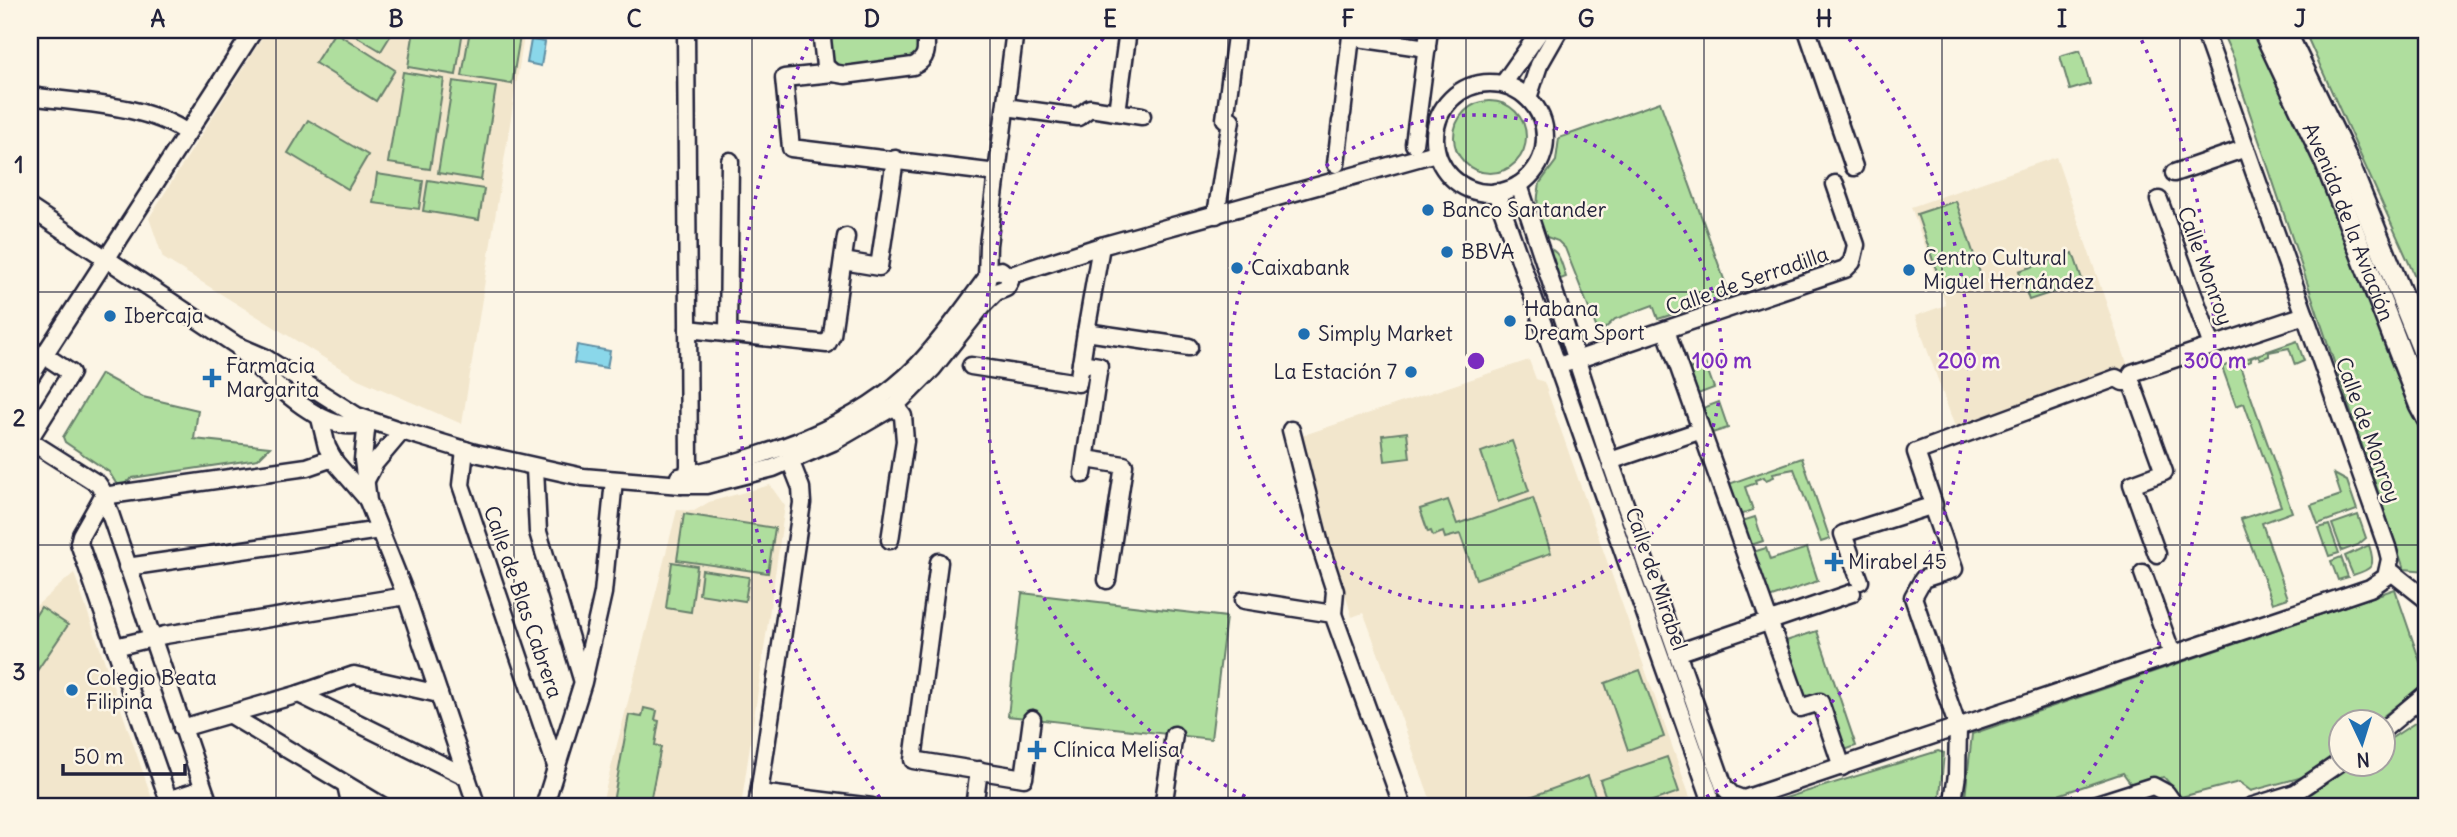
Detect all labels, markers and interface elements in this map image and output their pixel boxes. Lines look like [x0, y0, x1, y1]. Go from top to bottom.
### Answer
text: A [151, 4, 166, 33]
text: B [388, 4, 404, 33]
text: C [626, 4, 642, 33]
text: D [864, 4, 880, 33]
text: E [1103, 4, 1117, 33]
text: F [1341, 4, 1355, 33]
text: G [1578, 4, 1594, 33]
text: H [1816, 4, 1832, 33]
text: I [2057, 4, 2067, 33]
text: J [2294, 4, 2306, 33]
street label: Avenida de la Aviación [2297, 119, 2400, 325]
text: 1 [14, 150, 24, 179]
place label: Banco Santander [1442, 196, 1607, 223]
marker: Banco Santander [1420, 202, 1436, 218]
street label: Calle Monroy [2172, 203, 2239, 329]
place label: BBVA [1461, 238, 1514, 265]
street label: Calle de Serradilla [1662, 240, 1832, 321]
marker: BBVA [1439, 244, 1455, 260]
place label: Centro Cultural Miguel Hernández [1923, 244, 2094, 295]
place label: Caixabank [1251, 254, 1350, 281]
marker: Caixabank [1229, 260, 1245, 276]
marker: Centro Cultural Miguel Hernández [1901, 262, 1917, 278]
place label: Habana Dream Sport [1524, 295, 1645, 346]
place label: Ibercaja [124, 302, 204, 329]
marker: Ibercaja [102, 308, 118, 324]
marker: Habana Dream Sport [1502, 313, 1518, 329]
place label: Simply Market [1318, 320, 1453, 347]
marker: Simply Market [1296, 326, 1312, 342]
text: 100 m [1692, 347, 1752, 374]
text: 200 m [1938, 347, 2001, 374]
text: 300 m [2184, 347, 2247, 374]
centre of rings [1464, 349, 1488, 373]
place label: Farmacia Margarita [226, 352, 319, 403]
street label: Calle de Monroy [2330, 353, 2407, 506]
place label: La Estación 7 [1273, 358, 1397, 385]
marker: La Estación 7 [1403, 364, 1419, 380]
marker: Farmacia Margarita [204, 370, 220, 386]
text: 2 [13, 403, 26, 432]
street label: Calle de Blas Cabrera [478, 502, 569, 702]
street label: Calle de Mirabel [1619, 504, 1694, 654]
place label: Mirabel 45 [1848, 548, 1947, 575]
marker: Mirabel 45 [1826, 554, 1842, 570]
text: 3 [12, 657, 26, 686]
place label: Colegio Beata Filipina [86, 664, 217, 715]
marker: Colegio Beata Filipina [64, 682, 80, 698]
north arrow [2328, 708, 2398, 778]
scale bar [63, 732, 186, 776]
place label: Clínica Melisa [1053, 736, 1180, 763]
marker: Clínica Melisa [1027, 740, 1047, 760]
text: 50 m [74, 743, 123, 770]
text: N [2356, 748, 2371, 772]

